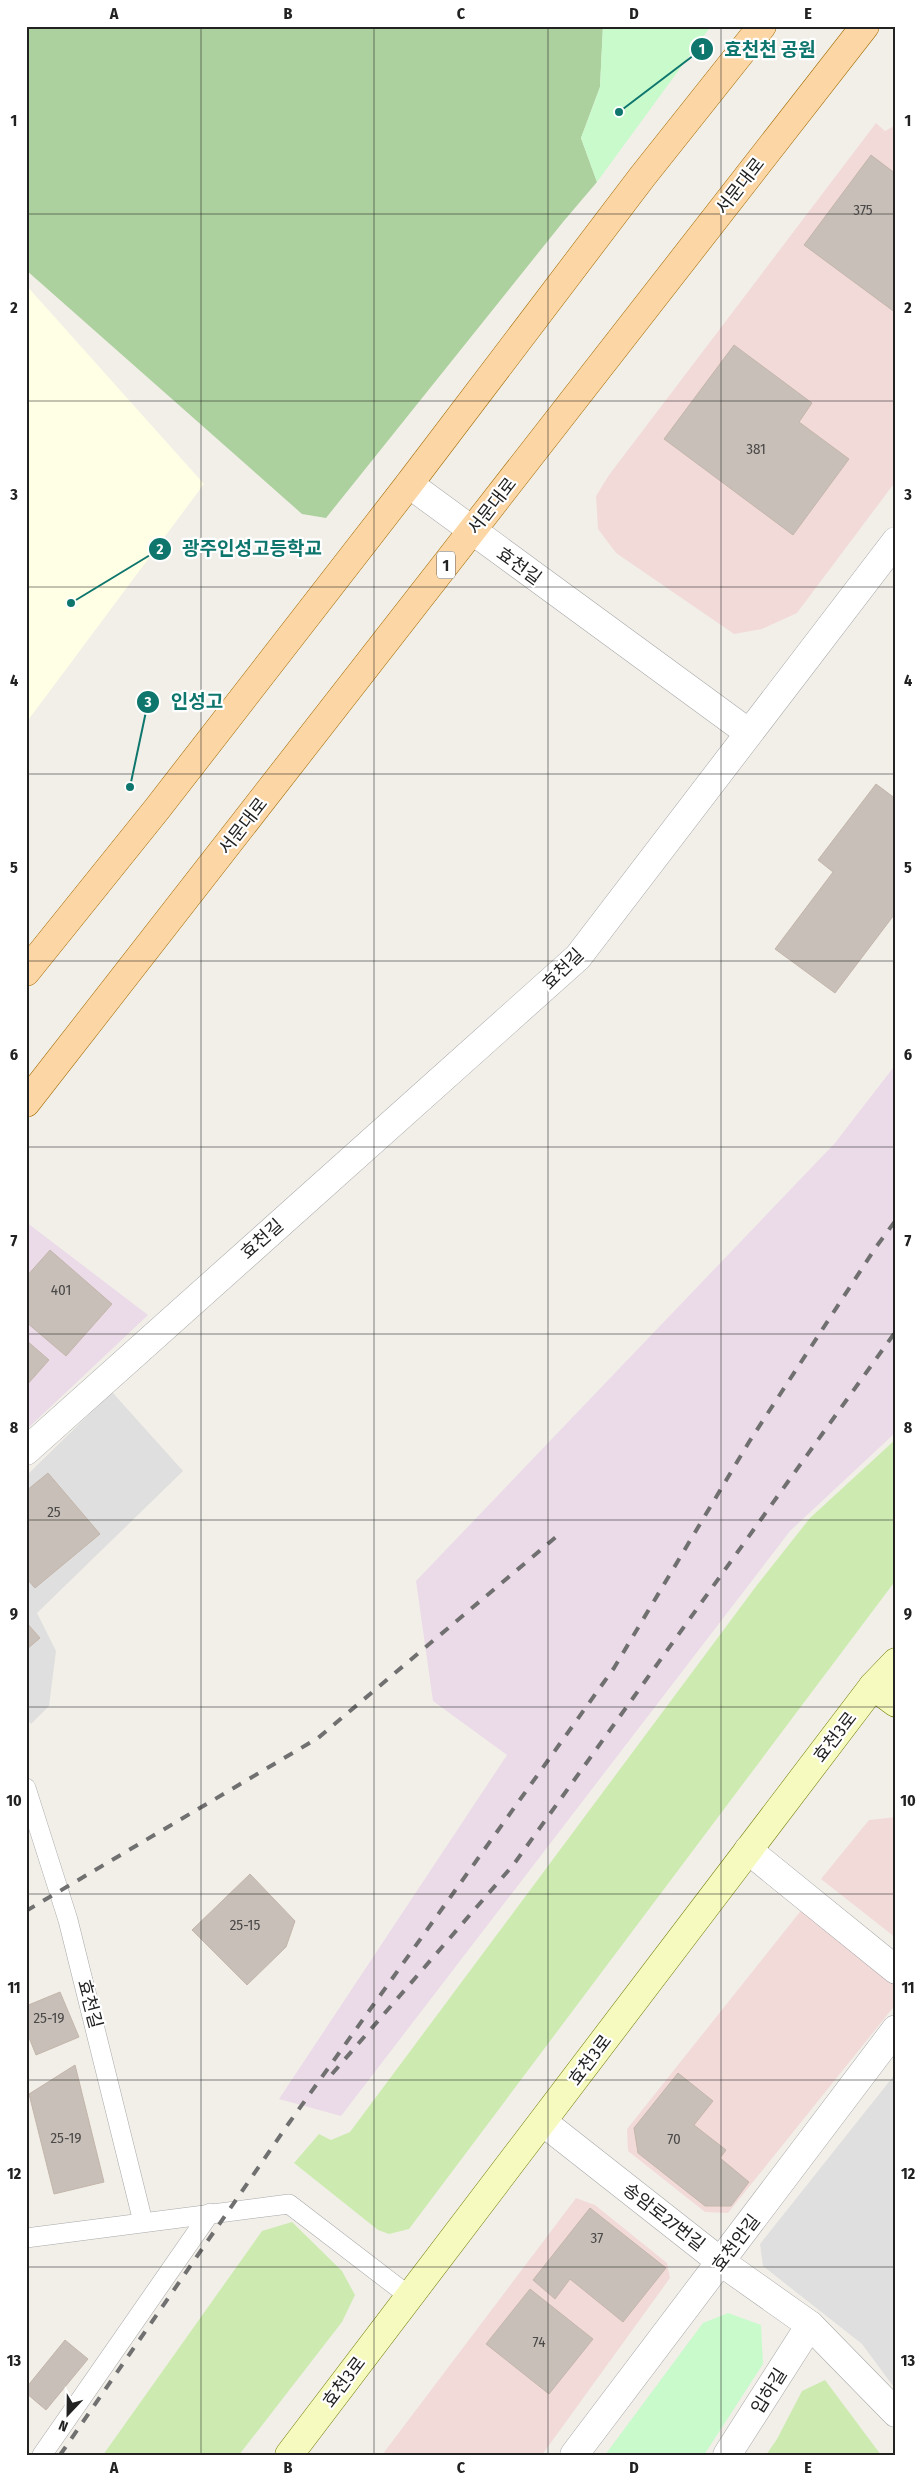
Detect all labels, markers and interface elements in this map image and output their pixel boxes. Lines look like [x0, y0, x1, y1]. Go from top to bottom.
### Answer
text: A [109, 4, 119, 23]
text: B [284, 4, 293, 23]
text: C [457, 4, 466, 23]
text: D [629, 4, 639, 23]
text: E [804, 4, 812, 23]
callout: 효천천 공원 [689, 32, 826, 66]
text: 효천천 공원 [724, 38, 816, 61]
text: 1 [699, 40, 705, 58]
text: 1 [11, 111, 17, 130]
text: 1 [905, 111, 911, 130]
street label: 서문대로 [711, 153, 769, 219]
house number: 375 [853, 201, 873, 219]
text: 2 [9, 298, 18, 317]
text: 2 [903, 298, 912, 317]
house number: 381 [746, 440, 766, 458]
street label: 서문대로 [463, 473, 521, 539]
text: 3 [9, 485, 18, 504]
text: 3 [903, 485, 912, 504]
callout: 광주인성고등학교 [147, 532, 332, 566]
text: 광주인성고등학교 [182, 537, 322, 560]
text: 2 [156, 540, 164, 558]
street label: 효천길 [492, 542, 546, 590]
road number: 1 [437, 552, 455, 578]
text: 4 [10, 671, 18, 690]
text: 4 [904, 671, 912, 690]
callout: 인성고 [136, 685, 233, 719]
text: 인성고 [171, 690, 223, 713]
text: 3 [143, 693, 152, 711]
street label: 서문대로 [214, 793, 272, 859]
text: 5 [10, 858, 18, 877]
text: 5 [904, 858, 912, 877]
street label: 효천길 [538, 944, 588, 994]
text: 6 [10, 1045, 18, 1064]
text: 6 [904, 1045, 912, 1064]
street label: 효천길 [236, 1214, 288, 1264]
text: 7 [11, 1231, 18, 1250]
text: 7 [905, 1231, 912, 1250]
house number: 401 [51, 1281, 71, 1299]
text: 8 [10, 1418, 19, 1437]
text: 8 [904, 1418, 913, 1437]
house number: 25 [47, 1503, 61, 1521]
text: 9 [10, 1604, 18, 1623]
text: 9 [904, 1604, 912, 1623]
street label: 효천3로 [809, 1707, 861, 1767]
text: 10 [6, 1791, 22, 1810]
text: 10 [900, 1791, 916, 1810]
house number: 25-15 [230, 1916, 260, 1934]
street label: 효천길 [73, 1977, 107, 2031]
text: 11 [7, 1978, 21, 1997]
text: 11 [901, 1978, 915, 1997]
house number: 25-19 [33, 2009, 65, 2027]
street label: 효천3로 [564, 2030, 616, 2090]
house number: 25-19 [50, 2129, 82, 2147]
house number: 70 [667, 2130, 681, 2148]
text: 12 [7, 2164, 22, 2183]
text: 12 [901, 2164, 916, 2183]
street label: 송암로27번길 [619, 2178, 709, 2256]
street label: 효천안길 [707, 2210, 765, 2276]
house number: 37 [591, 2229, 603, 2247]
house number: 74 [533, 2333, 545, 2351]
text: 13 [7, 2351, 22, 2370]
text: 13 [901, 2351, 916, 2370]
street label: 효천3로 [318, 2352, 370, 2412]
street label: 입하길 [747, 2364, 791, 2418]
north arrow [42, 2388, 92, 2438]
text: N [56, 2416, 70, 2435]
text: A [109, 2458, 119, 2477]
text: B [284, 2458, 293, 2477]
text: C [457, 2458, 466, 2477]
text: D [629, 2458, 639, 2477]
text: E [804, 2458, 812, 2477]

